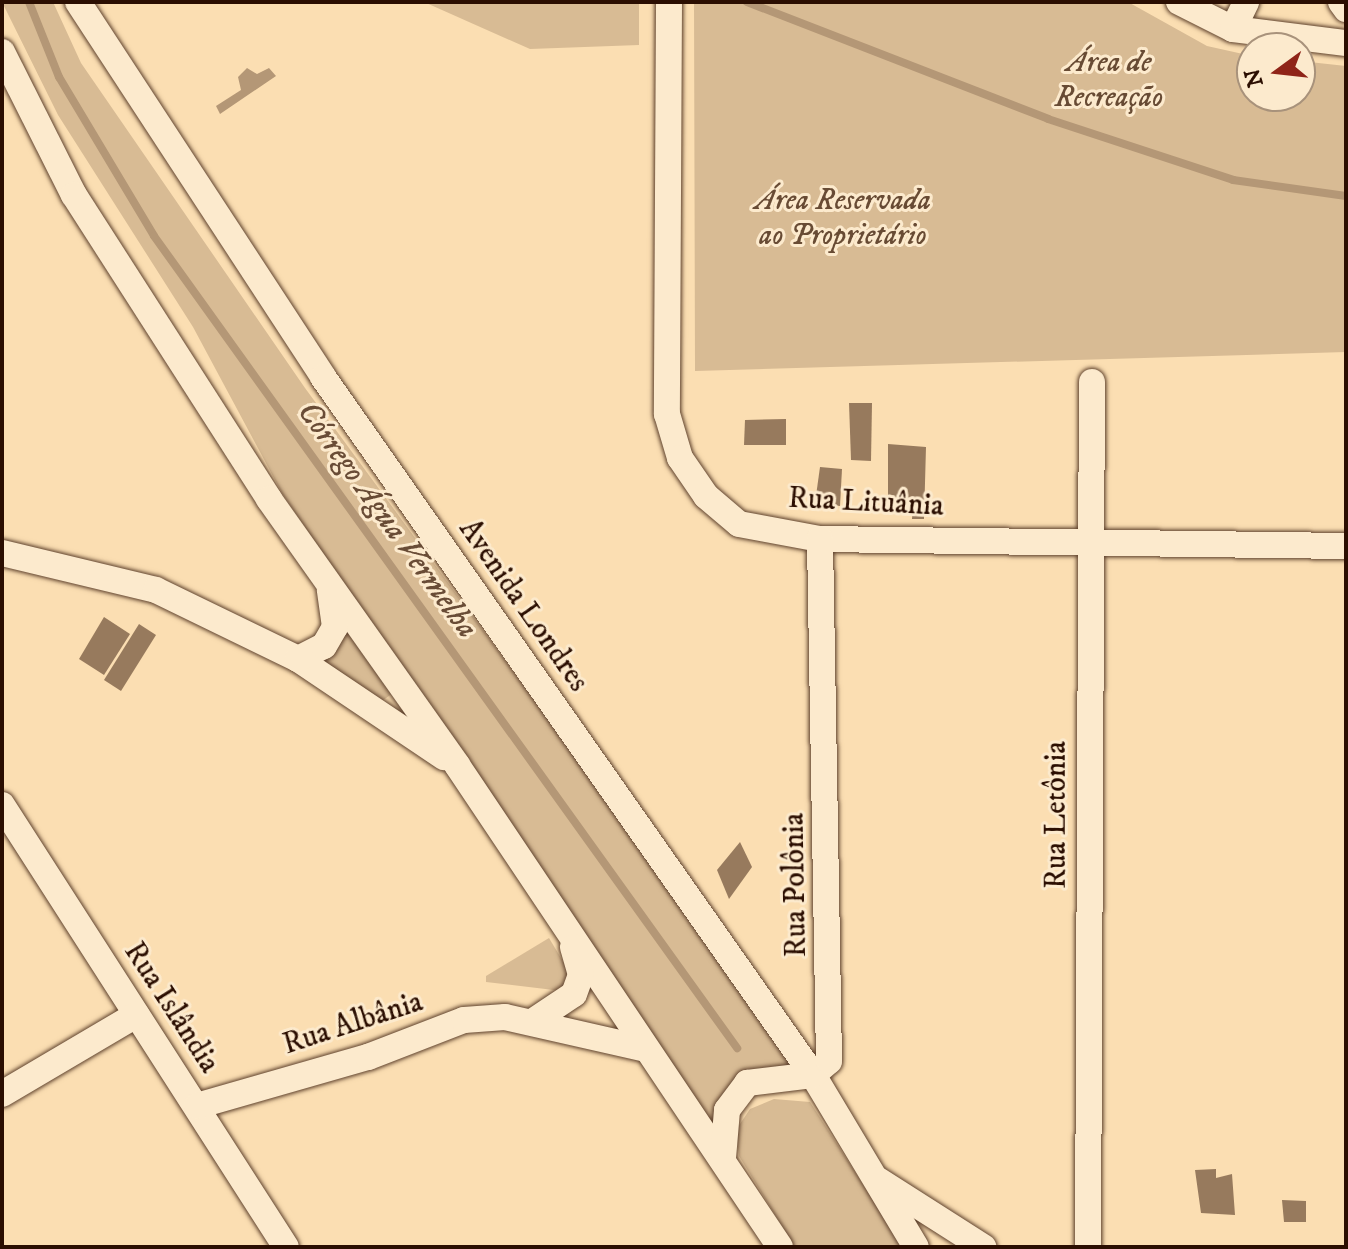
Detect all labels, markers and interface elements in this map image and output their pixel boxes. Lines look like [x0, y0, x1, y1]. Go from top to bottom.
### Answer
north arrow [1236, 32, 1316, 112]
park label: Área de Recreação [1055, 45, 1163, 116]
text: N [1239, 66, 1270, 90]
park label: Área Reservada ao Proprietário [755, 183, 931, 254]
water label: Córrego Água Vermelha [288, 394, 486, 646]
street label: Rua Lituânia [787, 481, 945, 525]
street label: Avenida Londres [450, 513, 596, 699]
street label: Rua Letônia [1039, 741, 1075, 889]
street label: Rua Polônia [777, 812, 815, 958]
street label: Rua Islândia [115, 936, 227, 1080]
street label: Rua Albânia [279, 985, 427, 1063]

